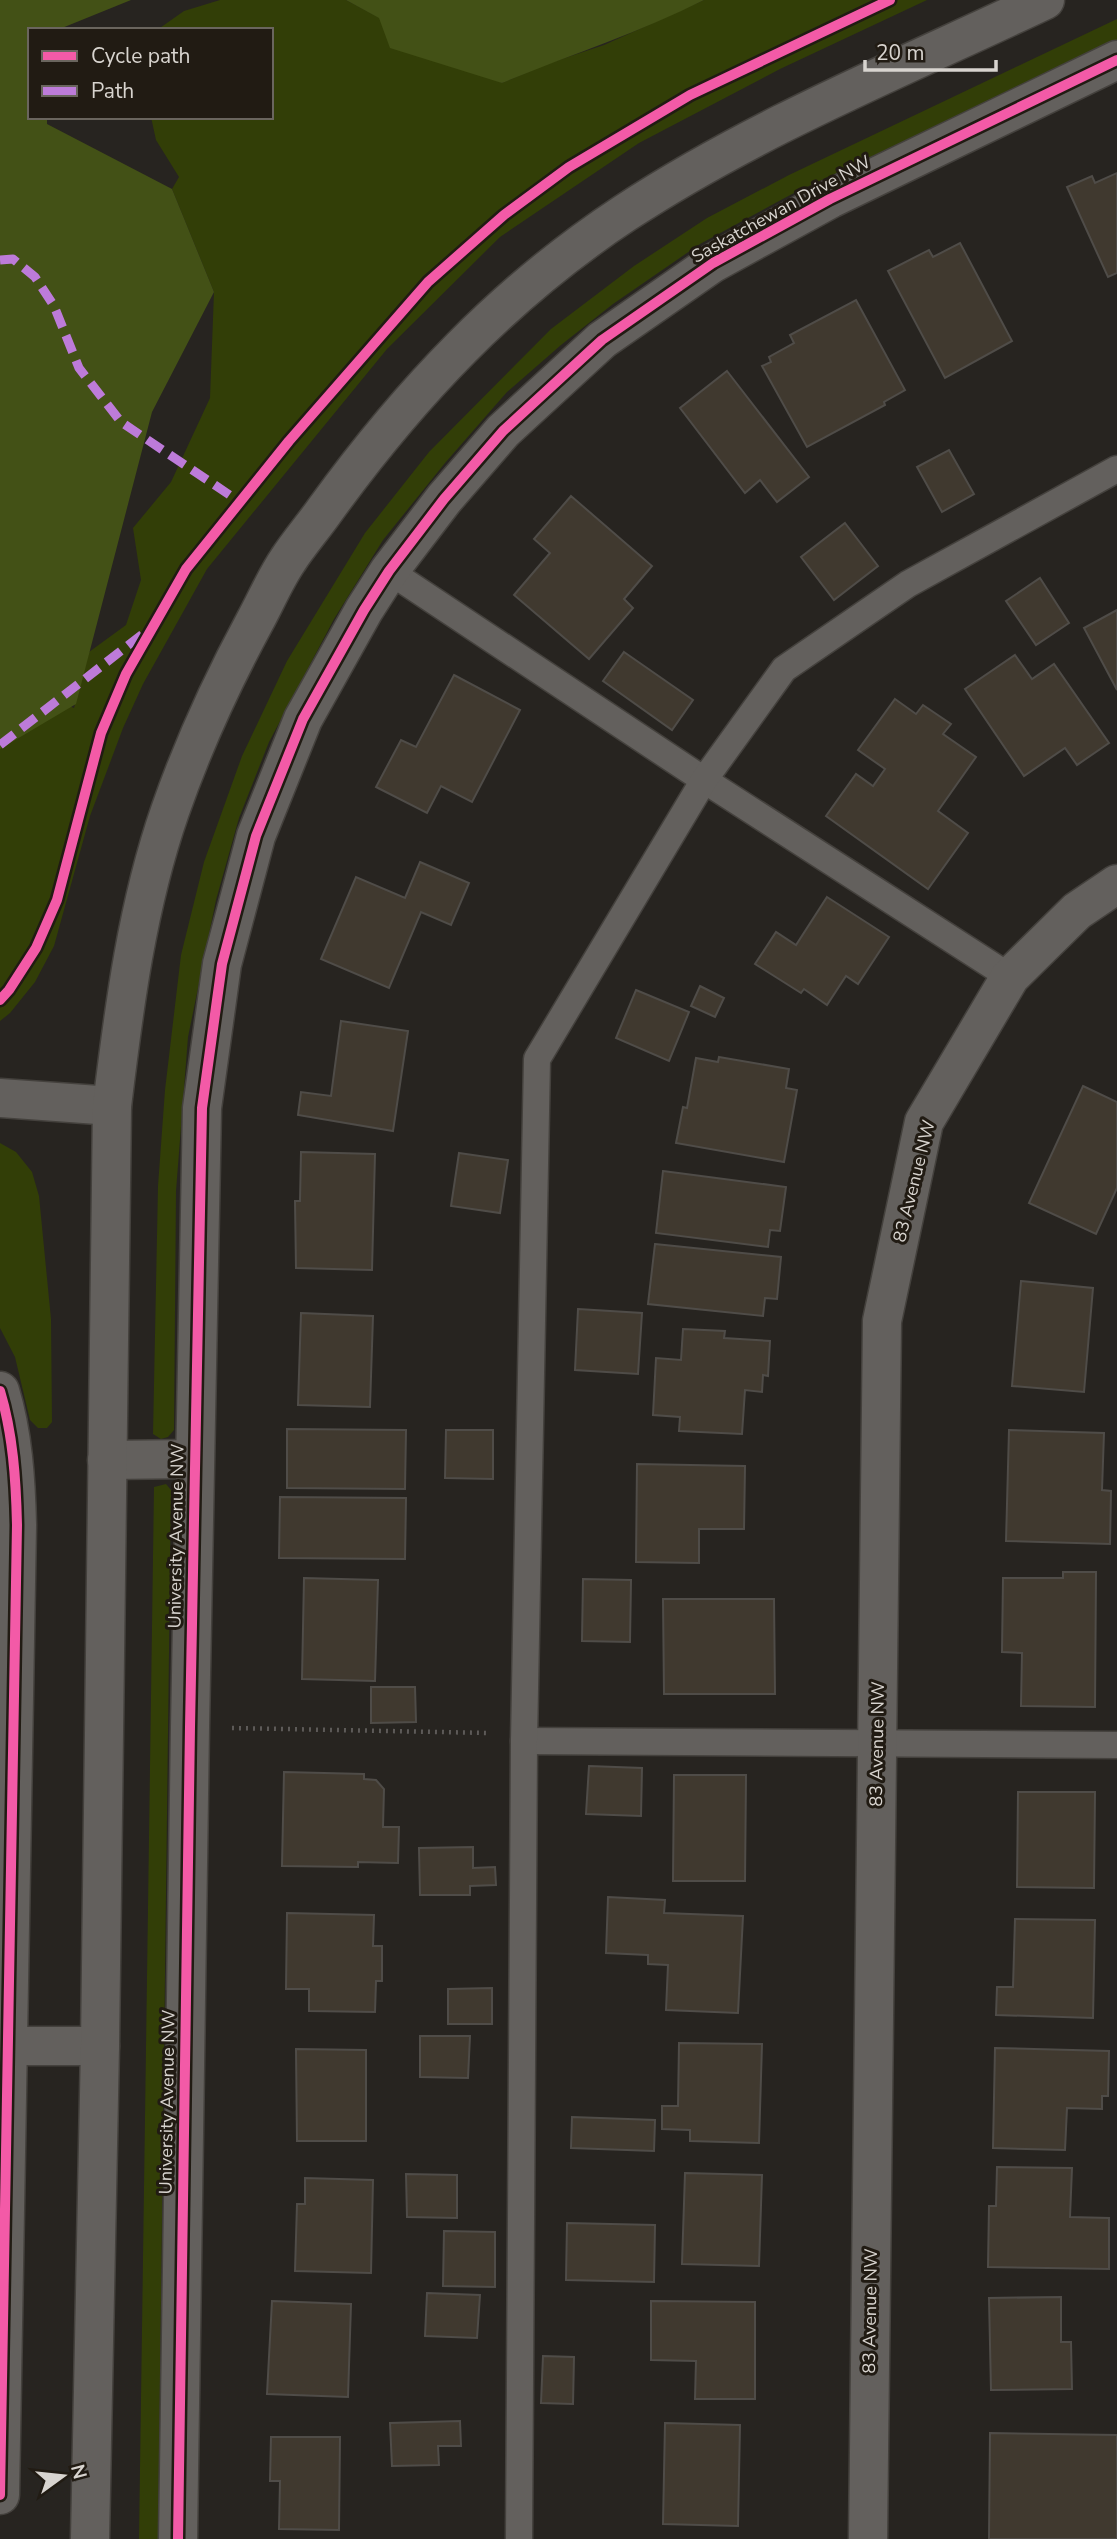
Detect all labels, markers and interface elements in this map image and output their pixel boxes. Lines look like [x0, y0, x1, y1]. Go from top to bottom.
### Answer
legend [28, 28, 273, 119]
scale bar [865, 28, 996, 72]
text: 20 m [876, 39, 925, 67]
text: Cycle path [91, 42, 190, 70]
text: Path [91, 77, 134, 105]
street label: Saskatchewan Drive NW [687, 150, 875, 268]
street label: 83 Avenue NW [887, 1117, 941, 1245]
street label: University Avenue NW [162, 1443, 190, 1629]
street label: 83 Avenue NW [864, 1681, 890, 1807]
street label: University Avenue NW [153, 2009, 181, 2195]
street label: 83 Avenue NW [857, 2248, 883, 2374]
north arrow [28, 2441, 98, 2511]
text: N [64, 2462, 93, 2482]

